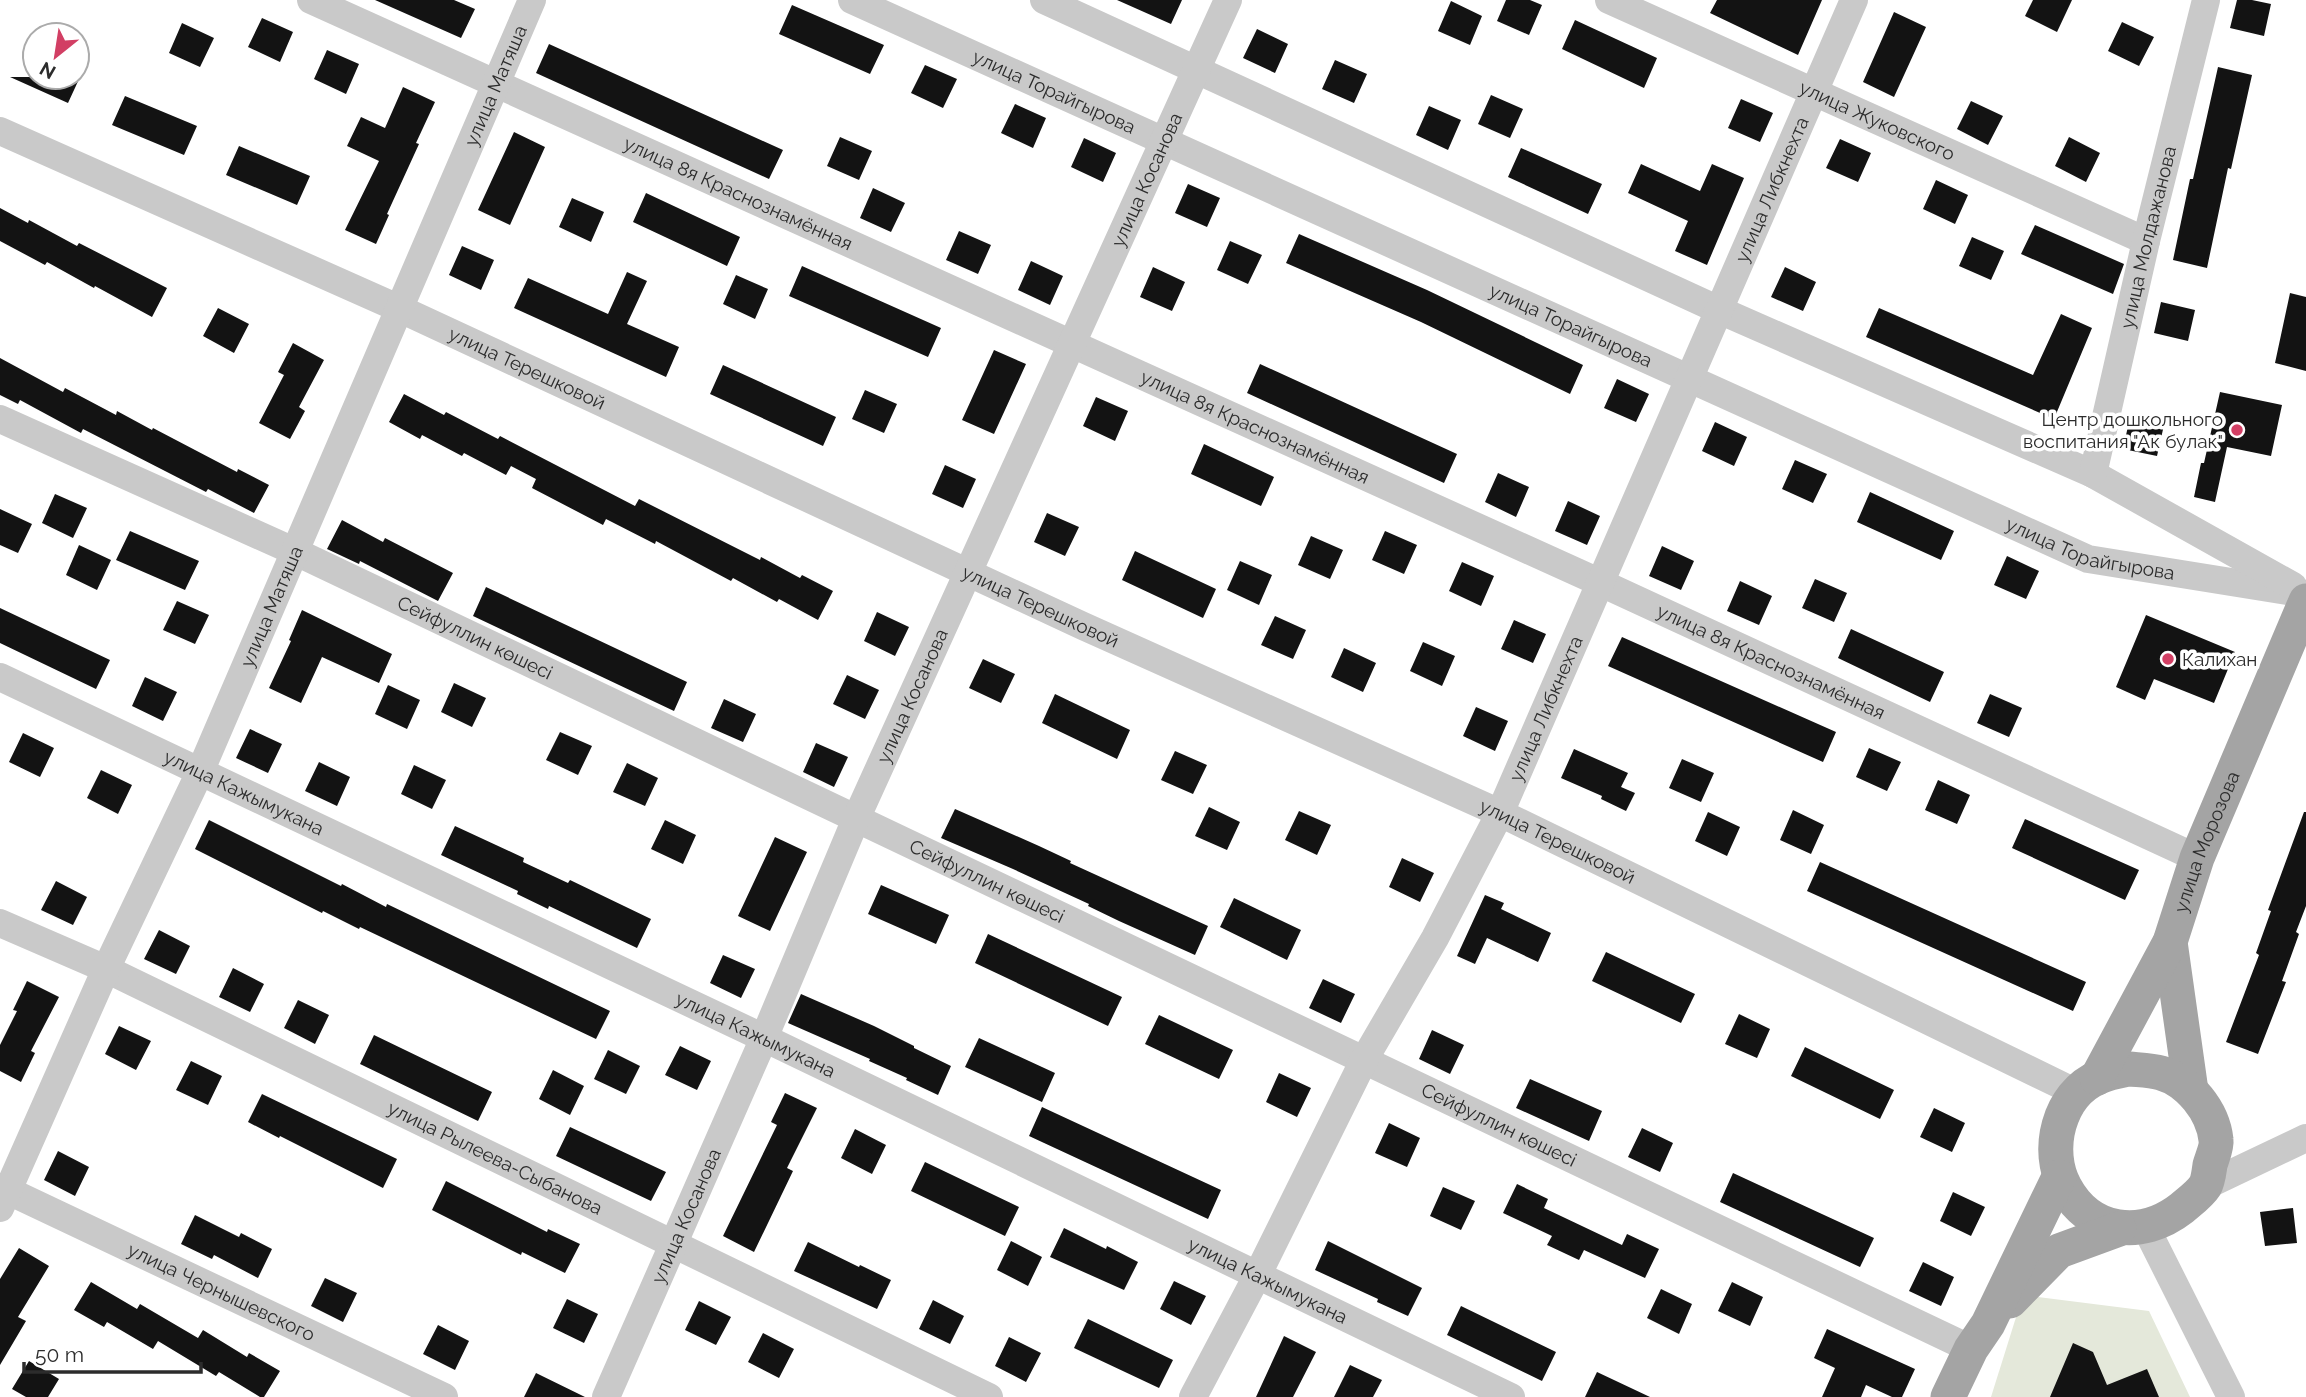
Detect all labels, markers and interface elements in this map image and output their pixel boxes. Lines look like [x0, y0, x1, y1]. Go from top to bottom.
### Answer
north arrow [21, 21, 91, 91]
street label: улица Матяша [459, 22, 531, 149]
street label: улица Торайгырова [969, 45, 1139, 138]
text: N [36, 58, 59, 84]
street label: улица Жуковского [1796, 76, 1958, 165]
street label: улица Косанова [1106, 109, 1186, 250]
street label: улица Либкнехта [1730, 113, 1813, 266]
street label: улица 8я Краснознамённая [621, 132, 856, 254]
street label: улица Молдажанова [2115, 144, 2180, 331]
street label: улица Торайгырова [1486, 279, 1656, 372]
street label: улица Терешковой [445, 322, 609, 414]
street label: улица 8я Краснознамённая [1137, 365, 1373, 488]
place label: Центр дошкольного воспитания "Ак булак" [2023, 408, 2223, 452]
marker: Центр дошкольного воспитания "Ак булак" [2229, 422, 2245, 438]
street label: улица Торайгырова [2003, 512, 2176, 584]
street label: улица Матяша [235, 542, 307, 670]
street label: улица Терешковой [959, 560, 1122, 652]
street label: Сейфуллин көшесі [394, 591, 556, 684]
street label: улица 8я Краснознамённая [1654, 599, 1889, 724]
street label: улица Косанова [872, 625, 952, 767]
street label: улица Либкнехта [1504, 632, 1587, 785]
place label: Калихан [2182, 648, 2257, 670]
marker: Калихан [2160, 651, 2176, 667]
street label: улица Кажымукана [161, 745, 328, 840]
street label: улица Морозова [2169, 768, 2244, 915]
street label: улица Терешковой [1476, 794, 1639, 888]
street label: Сейфуллин көшесі [906, 835, 1068, 927]
street label: улица Кажымукана [672, 987, 839, 1082]
street label: Сейфуллин көшесі [1418, 1078, 1580, 1171]
street label: улица Рылеева-Сыбанова [384, 1096, 606, 1219]
street label: улица Косанова [646, 1145, 725, 1287]
street label: улица Кажымукана [1185, 1232, 1351, 1328]
street label: улица Чернышевского [124, 1238, 319, 1345]
scale bar [24, 1330, 201, 1374]
text: 50 m [35, 1342, 84, 1367]

